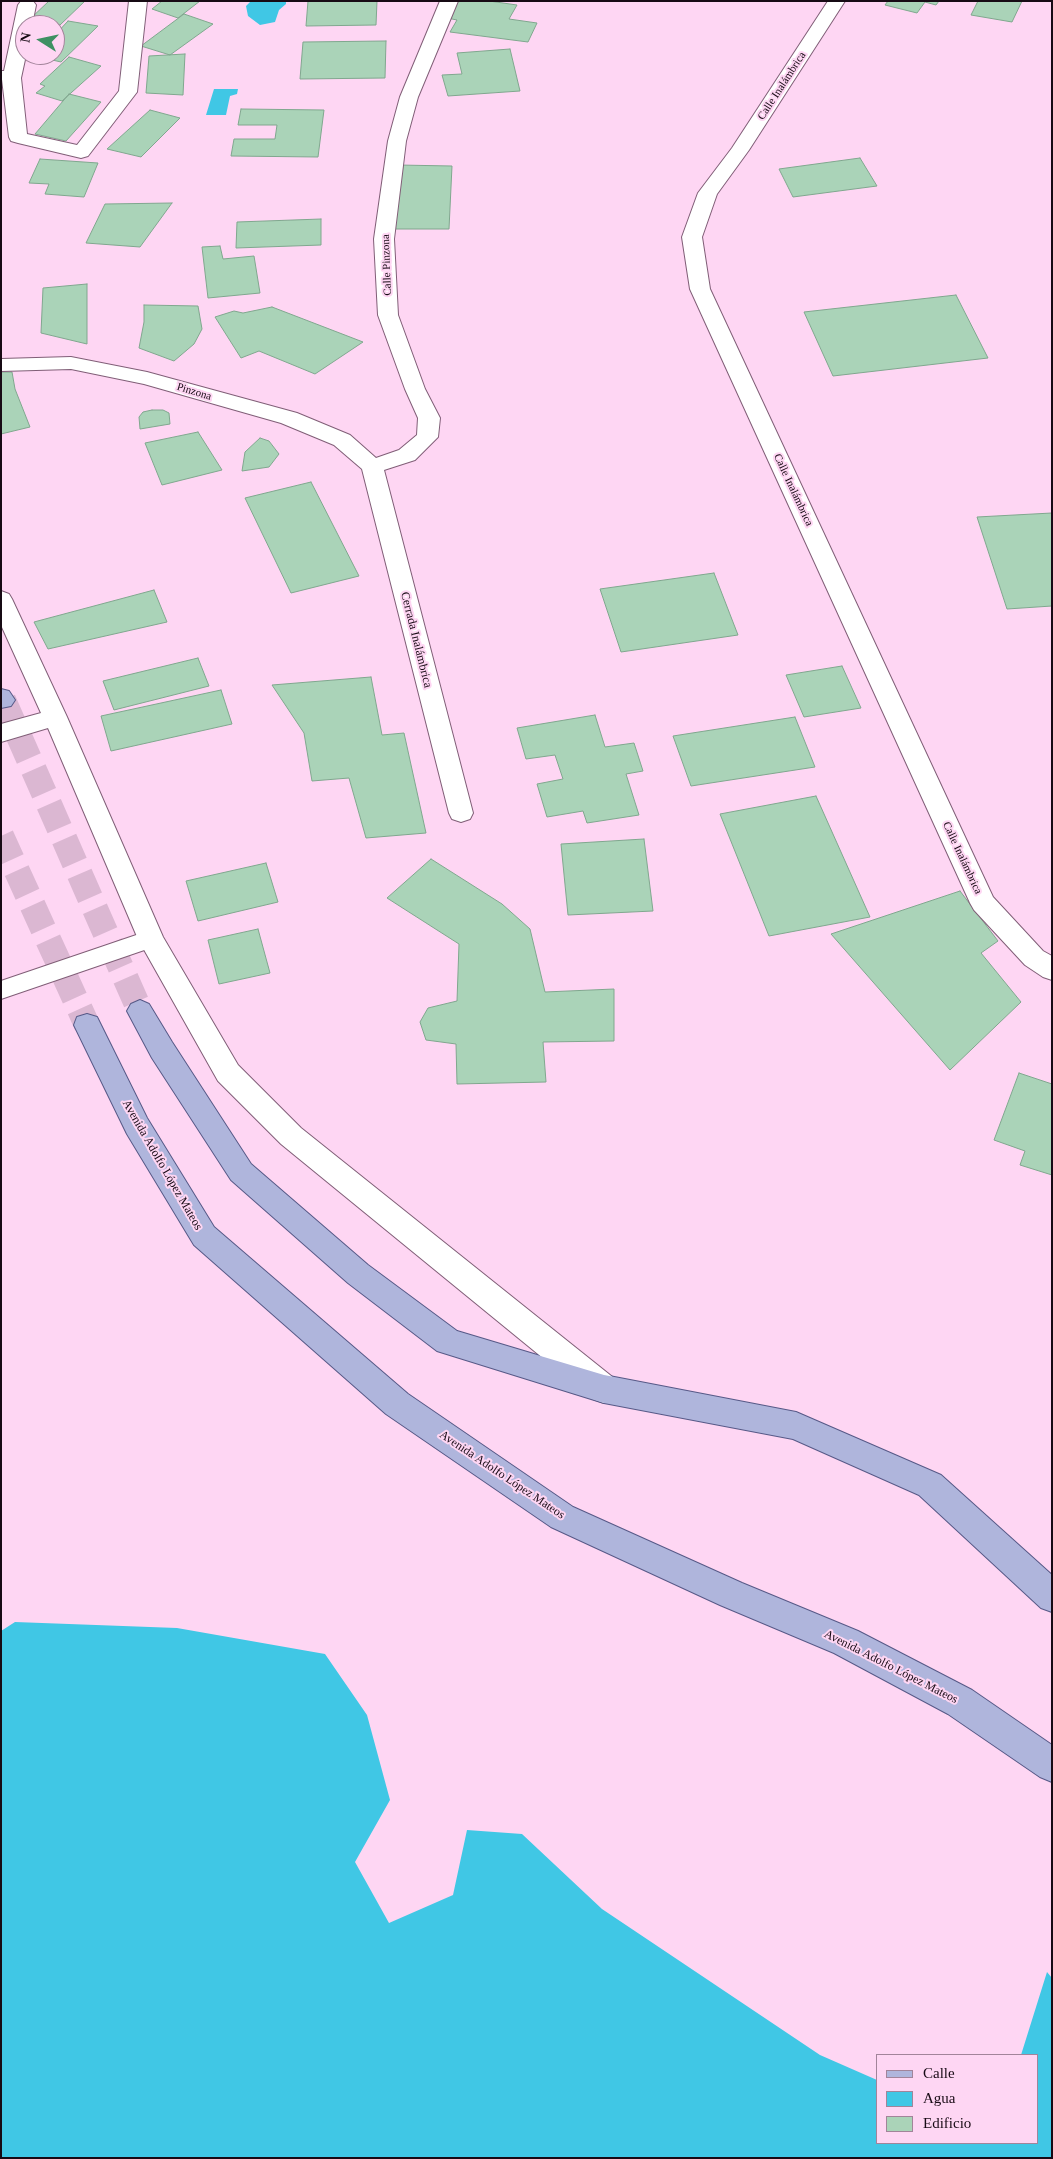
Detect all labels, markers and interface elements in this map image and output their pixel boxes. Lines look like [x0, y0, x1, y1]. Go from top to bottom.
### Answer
north arrow [15, 15, 65, 65]
text: N [17, 31, 34, 44]
street label: Calle Inalámbrica [755, 49, 809, 123]
street label: Calle Pinzona [379, 234, 395, 296]
street label: Pinzona [175, 381, 213, 403]
street label: Calle Inalámbrica [770, 452, 816, 528]
street label: Cerrada Inalámbrica [397, 591, 435, 689]
street label: Calle Inalámbrica [939, 820, 985, 896]
street label: Avenida Adolfo López Mateos [119, 1097, 205, 1233]
street label: Avenida Adolfo López Mateos [437, 1428, 567, 1522]
street label: Avenida Adolfo López Mateos [822, 1627, 960, 1707]
legend [876, 2054, 1038, 2144]
text: Calle [923, 2065, 955, 2081]
text: Agua [923, 2090, 956, 2106]
text: Edificio [923, 2115, 971, 2131]

